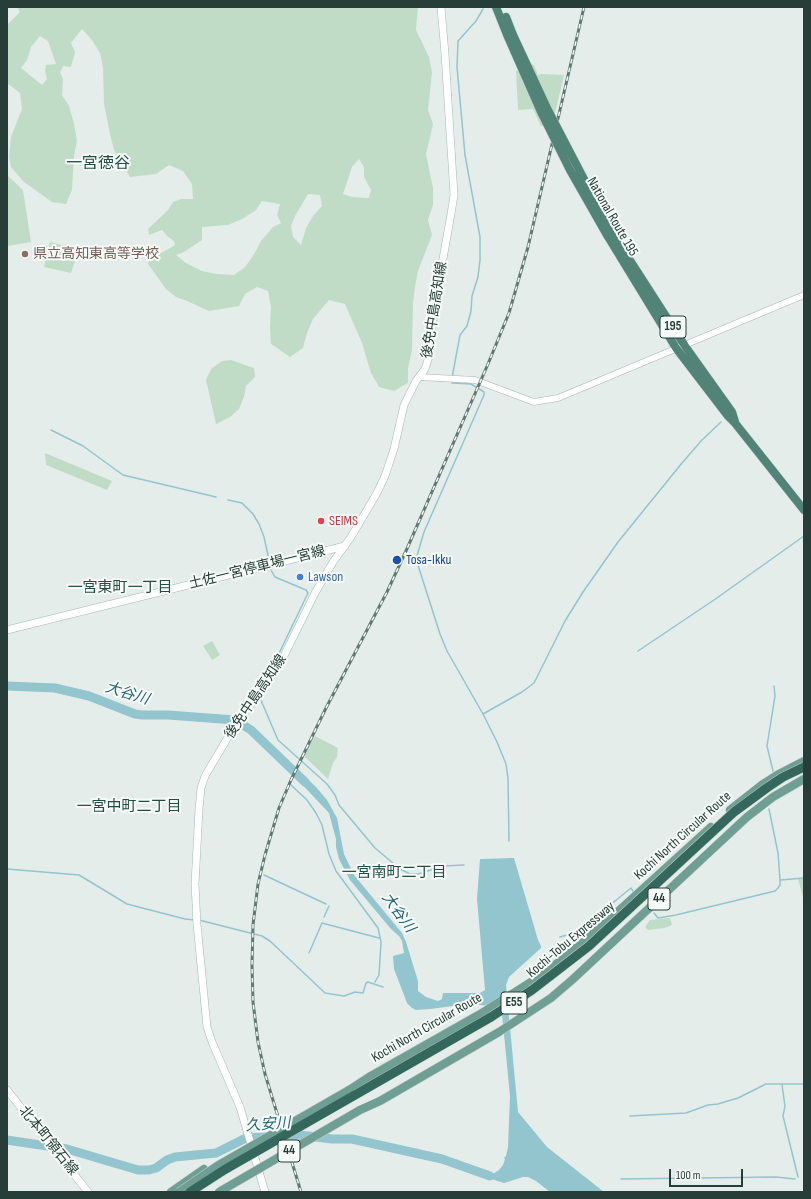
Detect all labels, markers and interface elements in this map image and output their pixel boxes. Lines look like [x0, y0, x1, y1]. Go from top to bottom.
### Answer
district label: 一宮徳谷 [66, 154, 130, 174]
street label: National Route 195 [583, 175, 641, 259]
place label: 県立高知東高等学校 [33, 246, 159, 262]
marker: 県立高知東高等学校 [20, 249, 30, 259]
street label: 後免中島高知線 [419, 260, 451, 360]
road number: 195 [660, 316, 686, 338]
place label: SEIMS [329, 513, 358, 529]
marker: SEIMS [316, 516, 326, 526]
street label: 土佐一宮停車場一宮線 [187, 543, 327, 593]
place label: Tosa-Ikku [406, 552, 451, 568]
marker: Tosa-Ikku [391, 554, 403, 566]
place label: Lawson [308, 569, 343, 585]
marker: Lawson [295, 572, 305, 582]
district label: 一宮東町一丁目 [68, 579, 172, 597]
street label: 後免中島高知線 [222, 652, 290, 742]
water label: 大谷川 [103, 679, 151, 709]
street label: Kochi North Circular Route [631, 788, 735, 884]
district label: 一宮中町二丁目 [77, 798, 181, 816]
district label: 一宮南町二丁目 [342, 864, 446, 882]
road number: 44 [648, 888, 670, 910]
water label: 大谷川 [377, 890, 419, 936]
street label: Kochi-Tobu Expressway [524, 898, 618, 982]
street label: Kochi North Circular Route [369, 990, 485, 1066]
road number: E55 [501, 992, 527, 1014]
street label: 北本町領石線 [15, 1103, 81, 1179]
water label: 久安川 [245, 1114, 291, 1136]
road number: 44 [278, 1140, 300, 1162]
scale bar [671, 1161, 745, 1187]
text: 100 m [676, 1168, 701, 1183]

